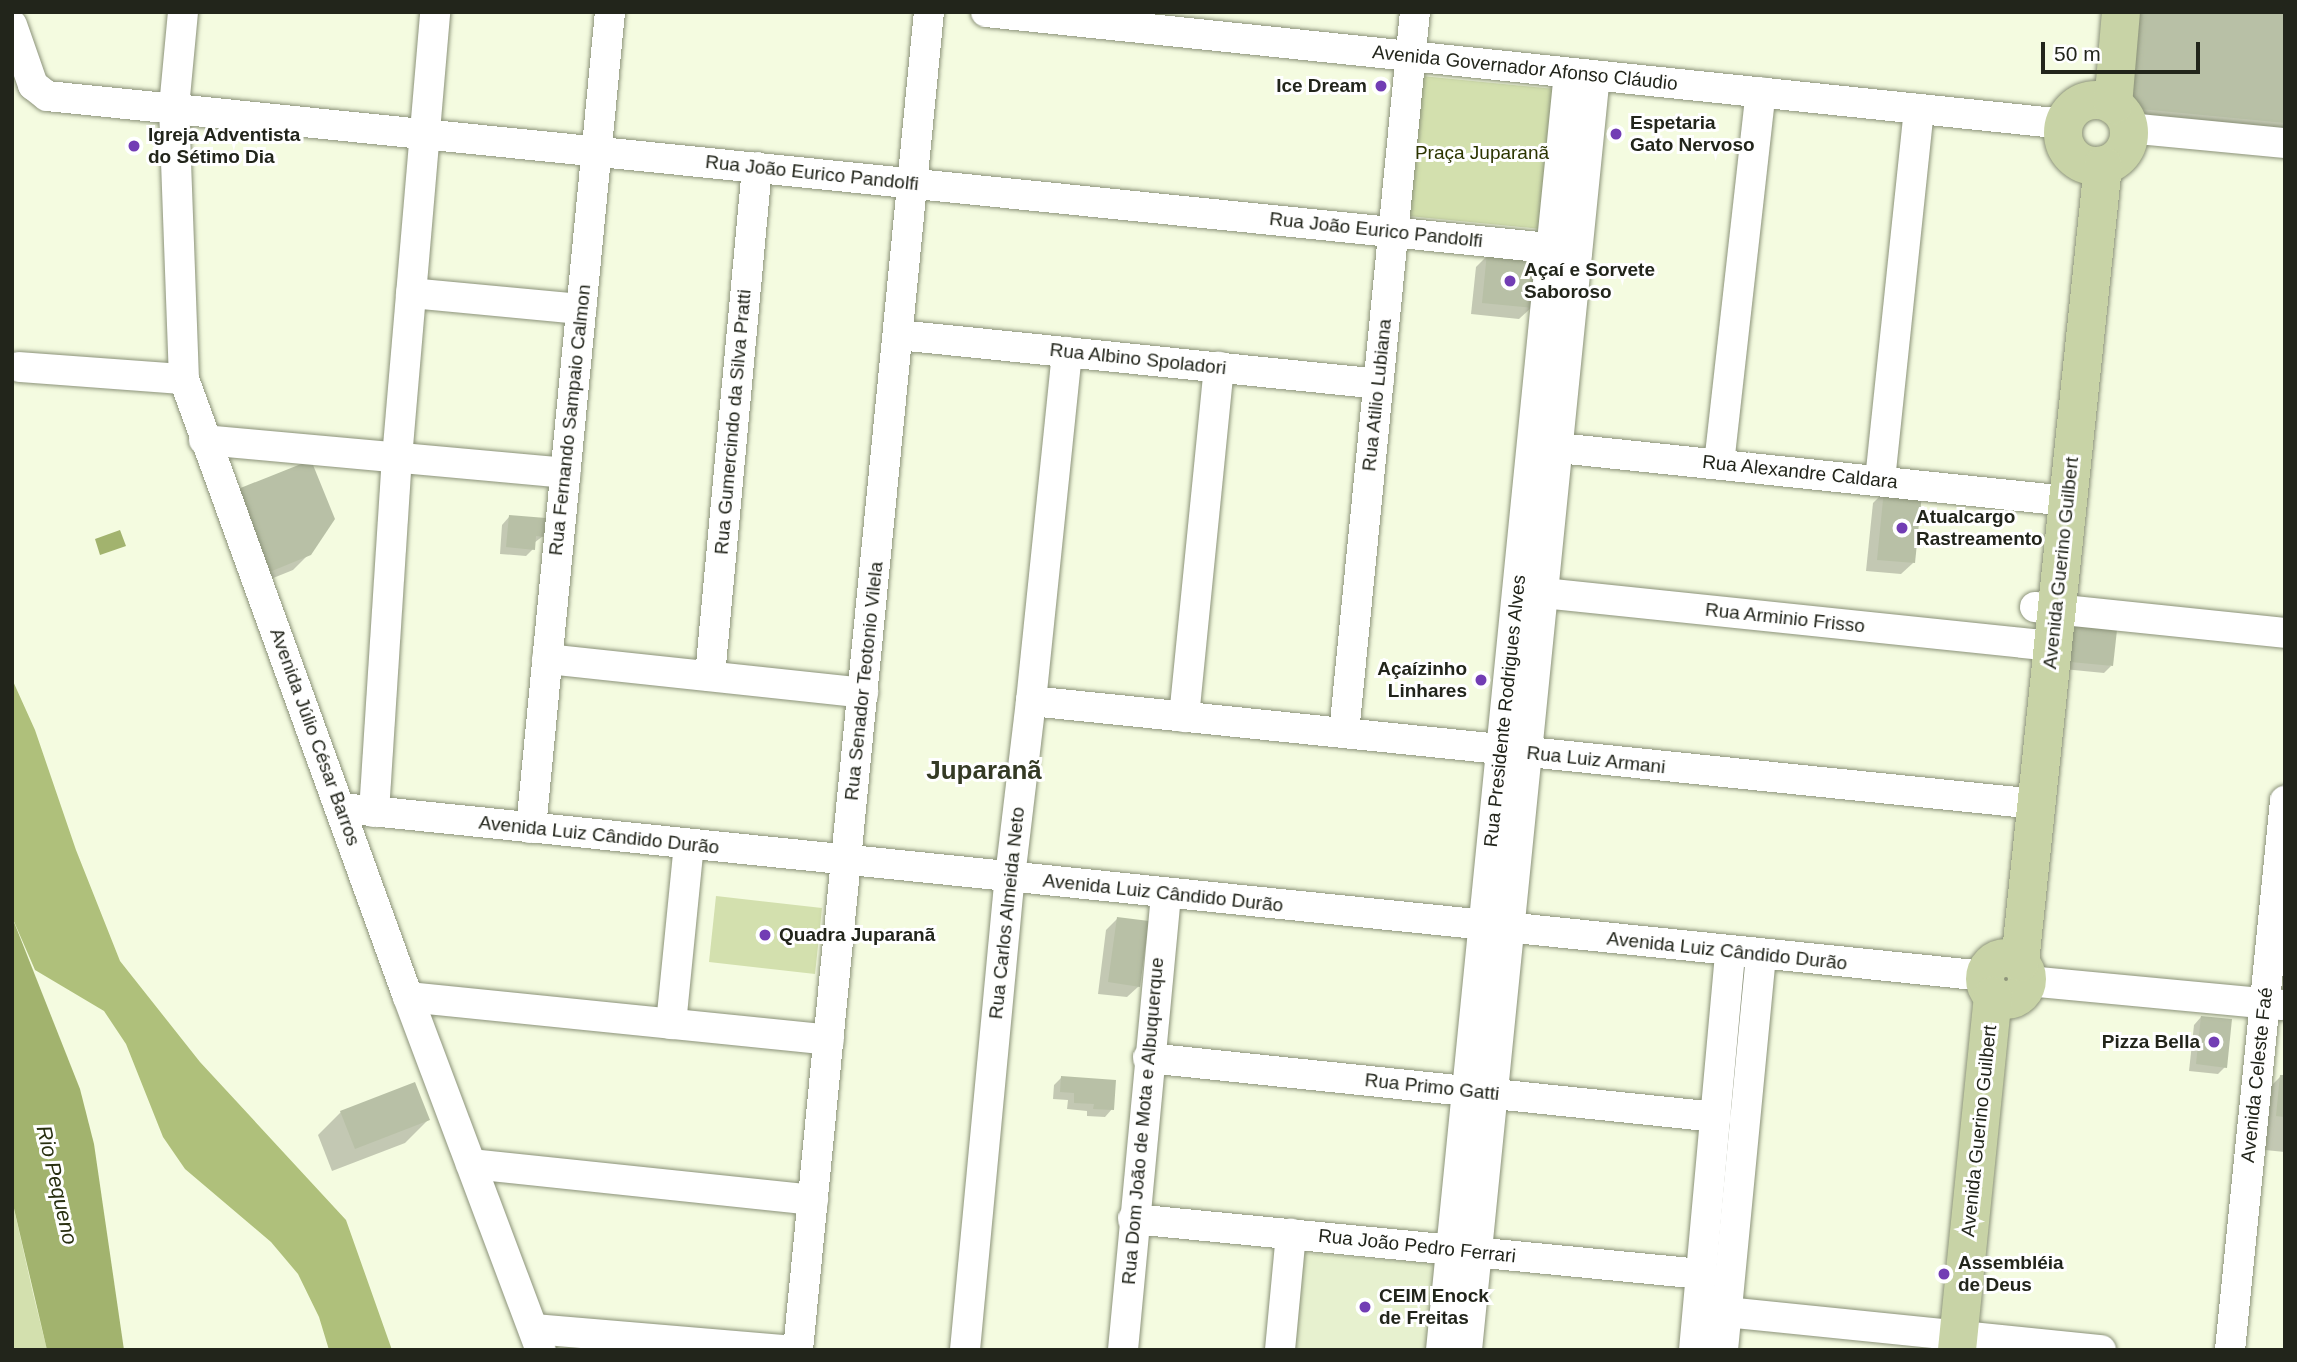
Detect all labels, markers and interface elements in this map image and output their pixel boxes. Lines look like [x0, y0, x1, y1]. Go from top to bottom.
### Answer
scale bar [2045, 28, 2204, 72]
street label: Avenida Governador Afonso Cláudio [1371, 41, 1679, 95]
text: 50 m [2054, 42, 2101, 65]
place label: Ice Dream [1276, 75, 1367, 97]
marker: Ice Dream [1373, 78, 1389, 94]
place label: Espetaria Gato Nervoso [1630, 112, 1755, 156]
place label: Igreja Adventista do Sétimo Dia [148, 124, 301, 168]
marker: Espetaria Gato Nervoso [1608, 126, 1624, 142]
marker: Igreja Adventista do Sétimo Dia [126, 138, 142, 154]
park label: Praça Juparanã [1415, 142, 1549, 164]
street label: Rua João Eurico Pandolfi [704, 150, 920, 196]
street label: Rua João Eurico Pandolfi [1268, 207, 1484, 253]
place label: Açaí e Sorvete Saboroso [1524, 259, 1655, 303]
marker: Açaí e Sorvete Saboroso [1502, 273, 1518, 289]
street label: Rua Fernando Sampaio Calmon [544, 283, 596, 557]
street label: Rua Gumercindo da Silva Pratti [710, 288, 756, 556]
street label: Rua Atilio Lubiana [1358, 317, 1396, 473]
street label: Rua Albino Spoladori [1048, 338, 1228, 380]
street label: Rua Alexandre Caldara [1701, 450, 1899, 494]
street label: Avenida Guerino Guilbert [2039, 456, 2083, 670]
place label: Atualcargo Rastreamento [1916, 506, 2043, 550]
marker: Atualcargo Rastreamento [1894, 520, 1910, 536]
street label: Rua Senador Teotonio Vilela [840, 560, 888, 802]
street label: Rua Presidente Rodrigues Alves [1479, 573, 1531, 849]
street label: Rua Arminio Frisso [1703, 598, 1867, 638]
street label: Avenida Júlio César Barros [265, 625, 365, 849]
place label: Açaízinho Linhares [1377, 658, 1467, 702]
marker: Açaízinho Linhares [1473, 672, 1489, 688]
street label: Rua Luiz Armani [1525, 741, 1667, 779]
district label: Juparanã [926, 755, 1042, 787]
street label: Rua Carlos Almeida Neto [984, 805, 1030, 1021]
street label: Avenida Luiz Cândido Durão [478, 811, 720, 859]
street label: Avenida Luiz Cândido Durão [1042, 869, 1284, 917]
place label: Quadra Juparanã [779, 924, 935, 946]
marker: Quadra Juparanã [757, 927, 773, 943]
street label: Avenida Luiz Cândido Durão [1606, 927, 1848, 975]
street label: Rua Dom João de Mota e Albuquerque [1117, 956, 1169, 1286]
street label: Avenida Celeste Faé [2236, 986, 2278, 1164]
street label: Avenida Guerino Guilbert [1957, 1024, 2001, 1238]
place label: Pizza Bella [2102, 1031, 2200, 1053]
marker: Pizza Bella [2206, 1034, 2222, 1050]
street label: Rua Primo Gatti [1364, 1069, 1500, 1105]
water label: Rio Pequeno [31, 1123, 83, 1247]
street label: Rua João Pedro Ferrari [1317, 1224, 1517, 1268]
place label: Assembléia de Deus [1958, 1252, 2064, 1296]
marker: Assembléia de Deus [1936, 1266, 1952, 1282]
place label: CEIM Enock de Freitas [1379, 1285, 1489, 1329]
marker: CEIM Enock de Freitas [1357, 1299, 1373, 1315]

